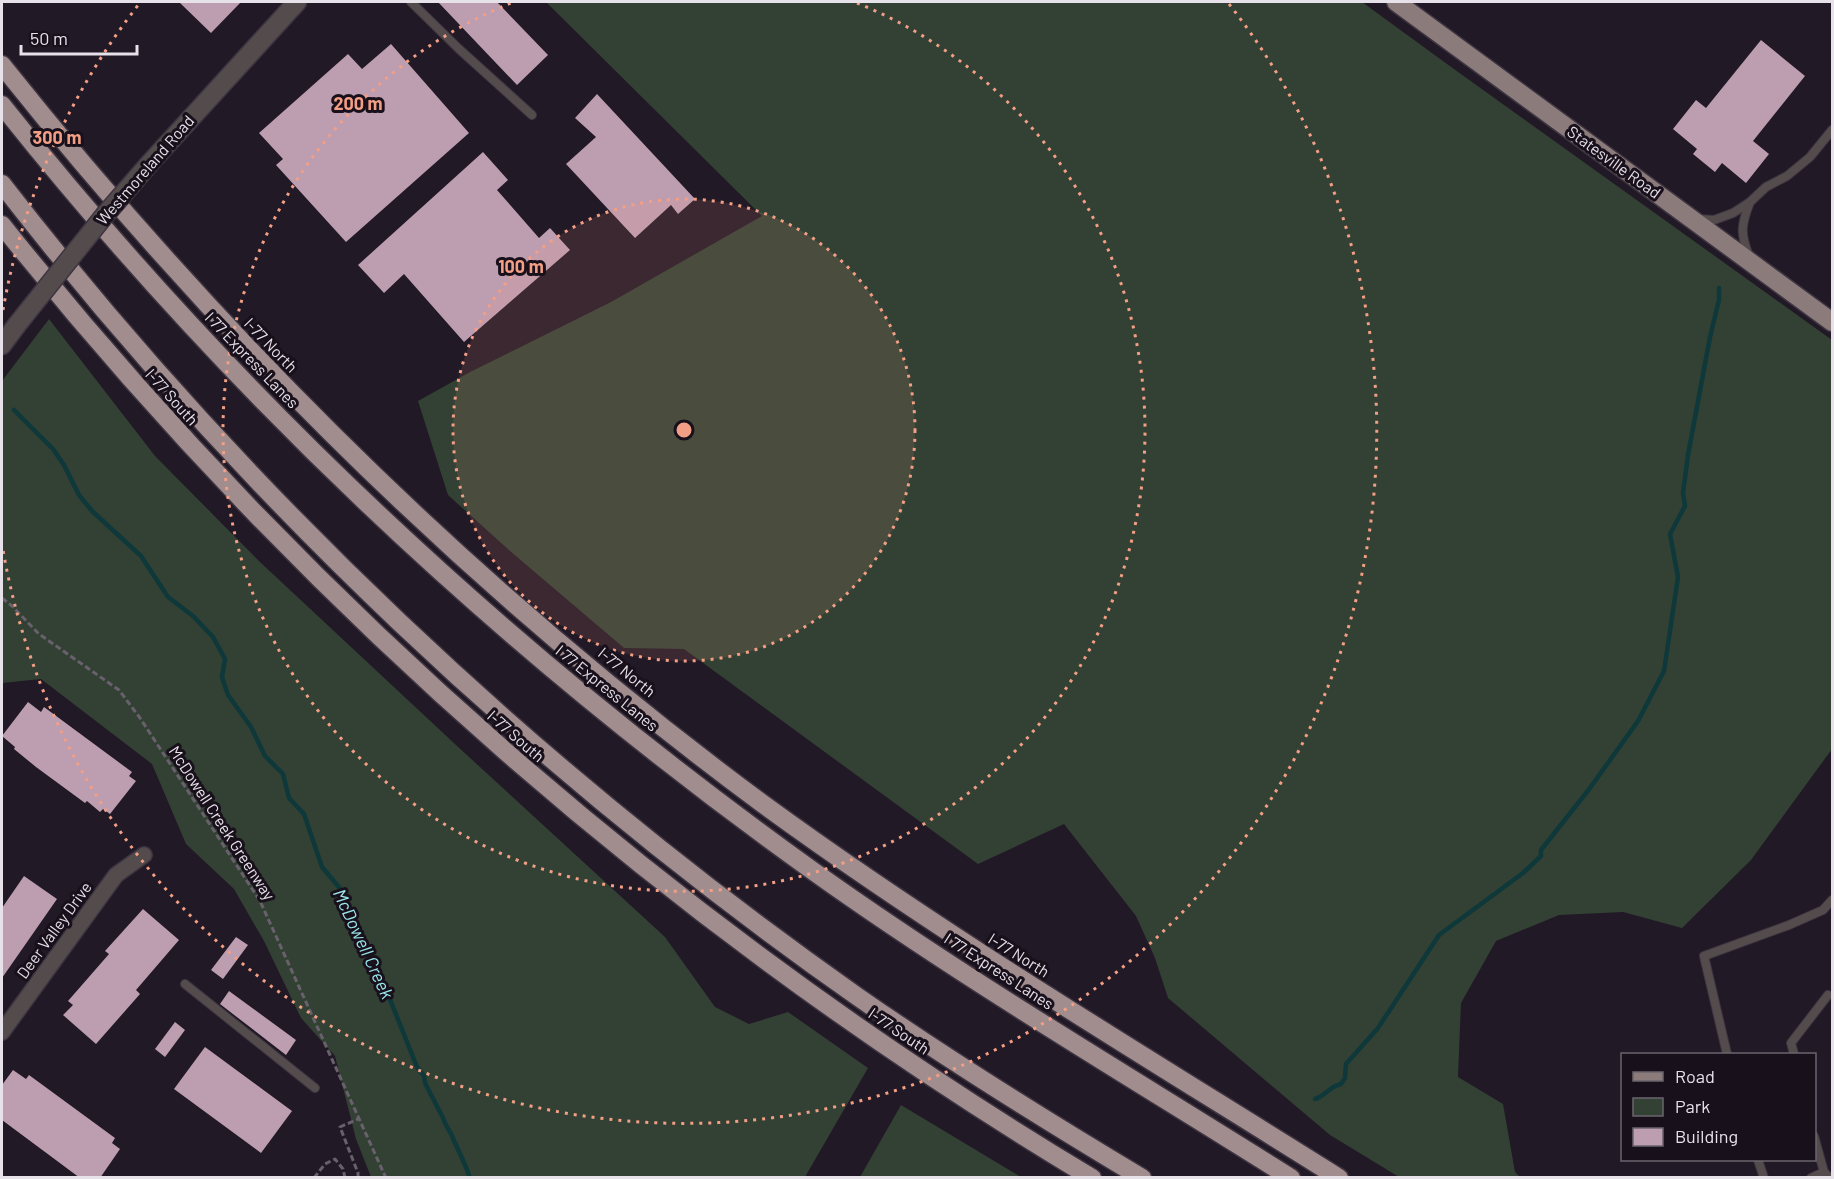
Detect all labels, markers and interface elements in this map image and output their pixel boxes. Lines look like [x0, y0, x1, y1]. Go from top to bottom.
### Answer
scale bar [21, 18, 136, 56]
text: 50 m [30, 27, 68, 49]
text: 200 m [333, 92, 383, 114]
street label: Westmoreland Road [92, 111, 197, 228]
street label: Statesville Road [1564, 121, 1665, 202]
text: 300 m [33, 126, 81, 148]
text: 100 m [498, 255, 544, 277]
street label: I 77 Express Lanes [202, 308, 303, 412]
street label: I-77 North [241, 313, 302, 376]
street label: I-77 South [142, 365, 203, 429]
centre of rings [674, 420, 694, 440]
street label: I 77 Express Lanes [552, 641, 662, 735]
street label: I-77 North [595, 643, 660, 700]
street label: I-77 South [484, 706, 549, 766]
street label: McDowell Creek Greenway [165, 742, 280, 904]
street label: Deer Valley Drive [12, 878, 95, 982]
water label: McDowell Creek [329, 885, 399, 1002]
street label: I 77 Express Lanes [941, 928, 1057, 1013]
street label: I-77 North [985, 928, 1053, 981]
street label: I-77 South [865, 1003, 933, 1058]
legend [1621, 1053, 1816, 1161]
text: Road [1675, 1065, 1715, 1087]
text: Park [1675, 1095, 1710, 1117]
text: Building [1675, 1125, 1738, 1147]

